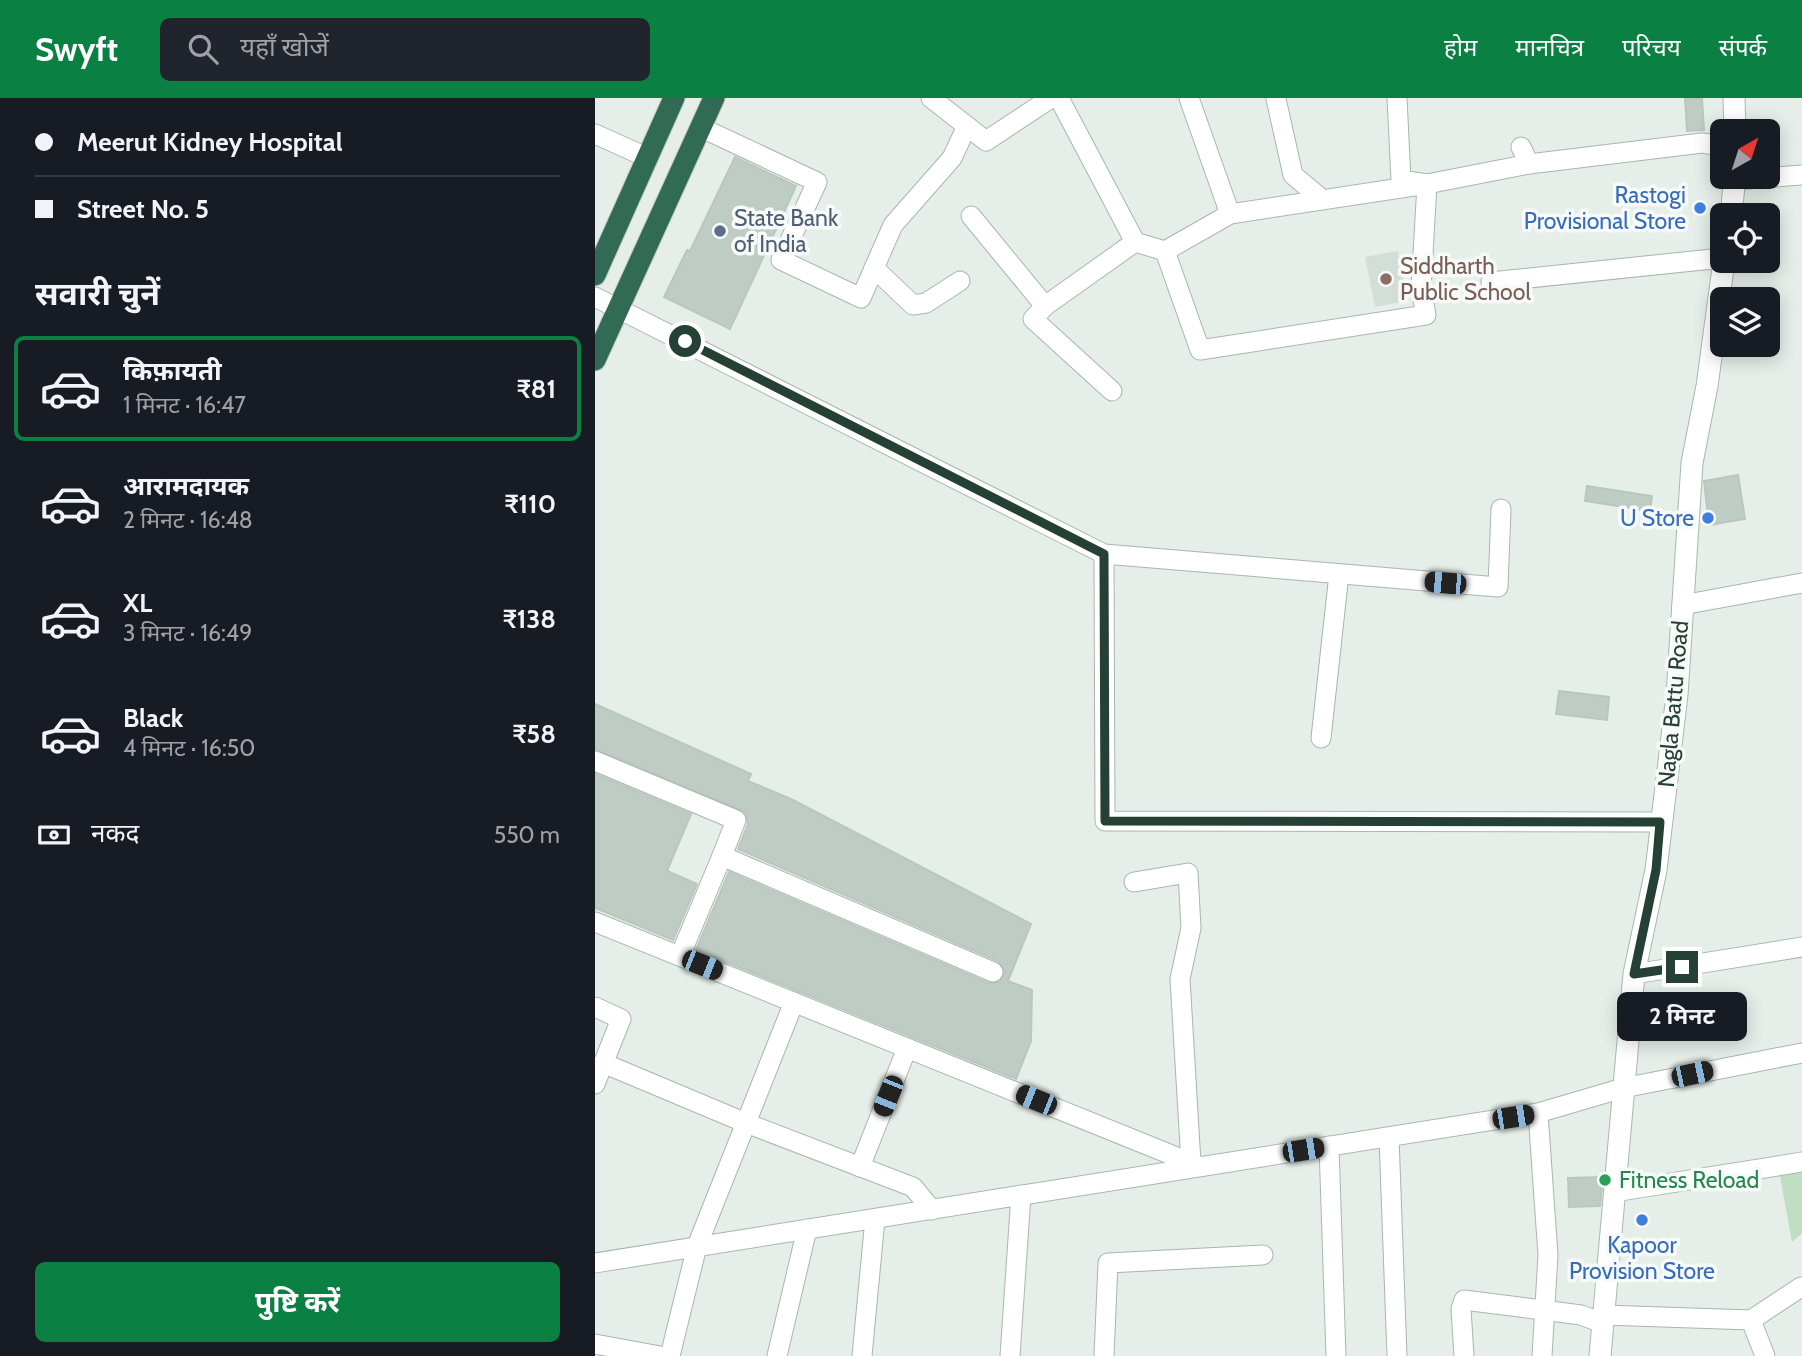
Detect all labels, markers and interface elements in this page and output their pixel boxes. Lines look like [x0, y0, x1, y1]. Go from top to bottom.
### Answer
search box [160, 18, 650, 81]
text: Swyft [35, 29, 118, 69]
icon: search [184, 30, 222, 68]
text: यहाँ खोजें [240, 31, 329, 63]
text: होम [1444, 33, 1477, 62]
text: मानचित्र [1515, 33, 1584, 62]
text: परिचय [1622, 33, 1681, 62]
text: संपर्क [1719, 33, 1767, 62]
north arrow [1710, 119, 1780, 189]
map controls [1710, 119, 1780, 357]
text: Meerut Kidney Hospital [77, 126, 343, 158]
place label: Rastogi Provisional Store [1524, 181, 1686, 235]
text: Street No. 5 [77, 193, 209, 225]
marker: Rastogi Provisional Store [1692, 200, 1708, 216]
button: locate [1710, 203, 1780, 273]
place label: State Bank of India [734, 204, 839, 258]
marker: State Bank of India [712, 223, 728, 239]
place label: Siddharth Public School [1400, 252, 1531, 306]
marker: Siddharth Public School [1378, 271, 1394, 287]
text: सवारी चुनें [35, 274, 160, 313]
button: layers [1710, 287, 1780, 357]
route start [669, 325, 701, 357]
text: किफ़ायती [123, 355, 222, 387]
icon: car [39, 357, 102, 420]
text: ₹81 [517, 373, 556, 405]
text: 1 मिनट · 16:47 [123, 391, 246, 419]
text: आरामदायक [123, 470, 249, 502]
icon: car [39, 472, 102, 535]
text: ₹110 [504, 488, 556, 520]
place label: U Store [1620, 504, 1694, 532]
text: 2 मिनट · 16:48 [123, 506, 253, 534]
marker: U Store [1700, 510, 1716, 526]
car [1424, 571, 1467, 595]
icon: car [39, 587, 102, 650]
text: XL [123, 587, 152, 619]
text: ₹138 [503, 603, 556, 635]
text: 3 मिनट · 16:49 [123, 619, 252, 647]
street label: Nagla Battu Road [1652, 619, 1694, 789]
icon: car [39, 702, 102, 765]
text: Black [123, 702, 183, 734]
text: ₹58 [512, 718, 556, 750]
text: 4 मिनट · 16:50 [123, 734, 255, 762]
icon: cash [35, 816, 73, 854]
text: नकद [91, 817, 139, 849]
text: 550 m [494, 821, 560, 849]
car [679, 947, 726, 983]
route end [1666, 951, 1698, 983]
callout: 2 मिनट [1617, 992, 1747, 1040]
text: 2 मिनट [1649, 1002, 1715, 1030]
car [1670, 1059, 1715, 1089]
car [871, 1073, 906, 1119]
car [1013, 1082, 1060, 1118]
car [1491, 1103, 1536, 1131]
car [1281, 1136, 1326, 1164]
place label: Fitness Reload [1619, 1166, 1759, 1194]
marker: Fitness Reload [1597, 1172, 1613, 1188]
marker: Kapoor Provision Store [1634, 1212, 1650, 1228]
place label: Kapoor Provision Store [1569, 1231, 1715, 1285]
button: पुष्टि करें [35, 1262, 560, 1342]

